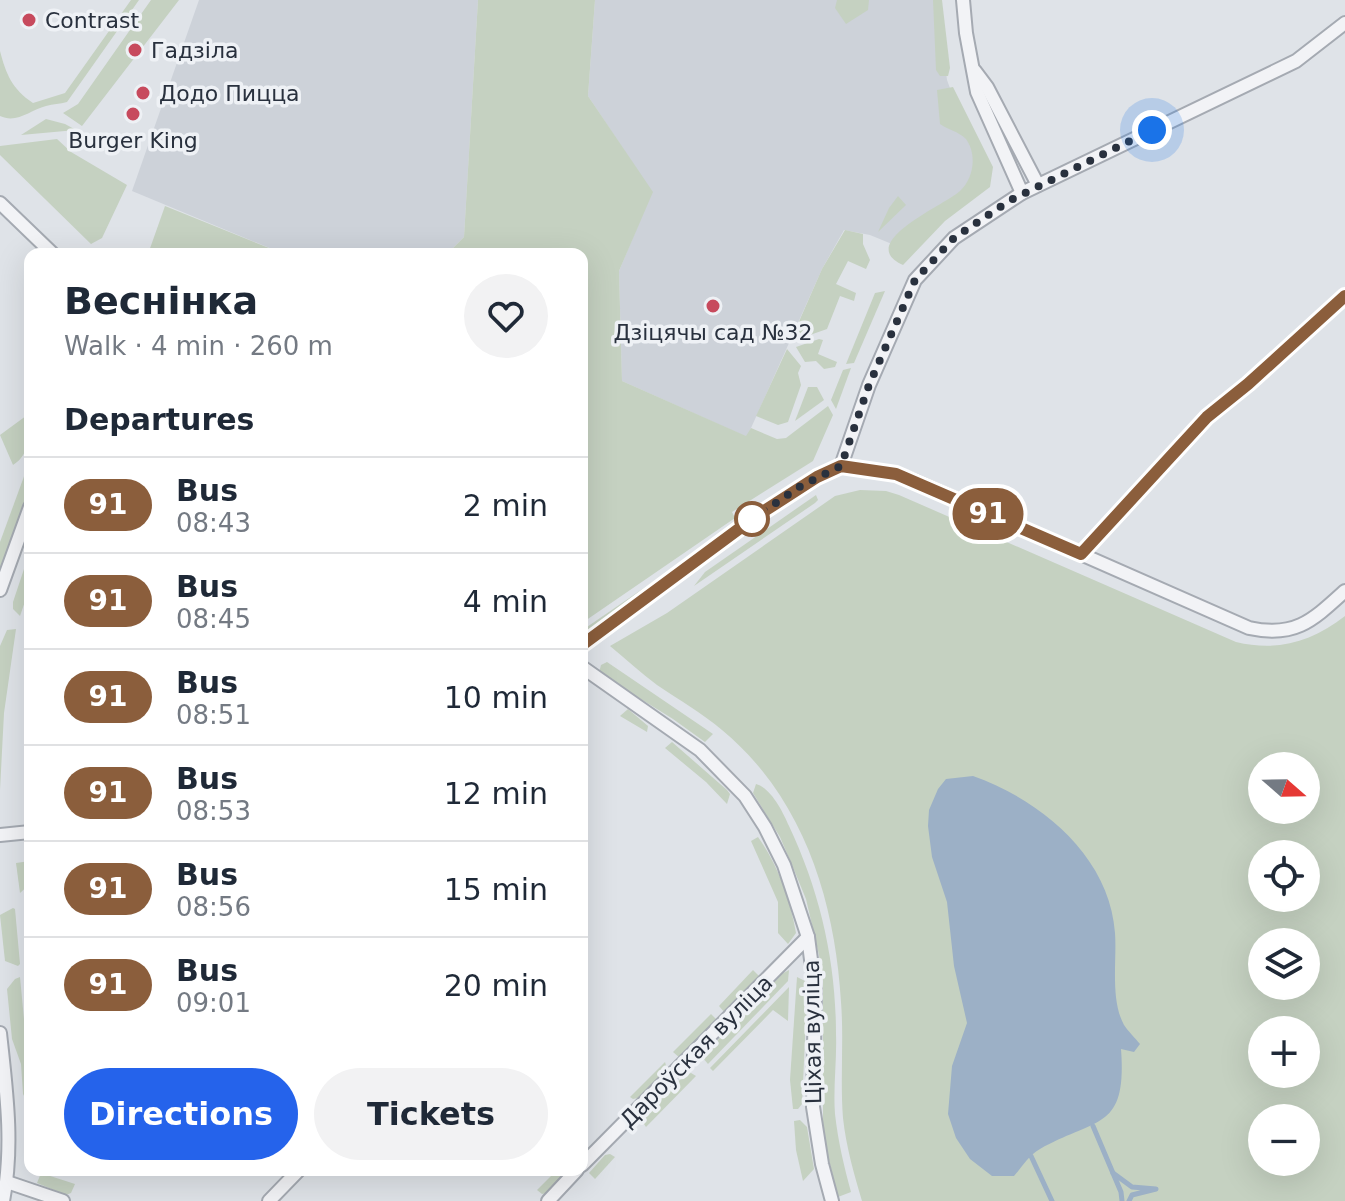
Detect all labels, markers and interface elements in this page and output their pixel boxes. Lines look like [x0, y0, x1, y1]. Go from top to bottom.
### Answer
place label: Contrast [45, 8, 139, 33]
marker: Contrast [20, 11, 38, 29]
place label: Гадзіла [151, 38, 238, 63]
marker: Гадзіла [126, 41, 144, 59]
place label: Додо Пицца [159, 81, 300, 106]
marker: Додо Пицца [134, 84, 152, 102]
marker: Burger King [124, 105, 142, 123]
your location [1132, 110, 1172, 150]
place label: Burger King [68, 128, 198, 153]
button: heart [464, 274, 548, 358]
text: Веснінка [64, 279, 258, 323]
marker: Дзіцячы сад №32 [704, 297, 722, 315]
place label: Дзіцячы сад №32 [613, 320, 813, 345]
text: Walk · 4 min · 260 m [64, 331, 333, 361]
text: Departures [64, 402, 254, 437]
text: Bus [176, 473, 238, 508]
text: 91 [89, 488, 127, 521]
text: 2 min [463, 488, 548, 523]
line badge: 91 [952, 488, 1024, 540]
text: 91 [969, 497, 1007, 530]
unlabelled marker [735, 502, 769, 536]
text: 08:43 [176, 508, 251, 538]
text: Bus [176, 569, 238, 604]
text: 91 [89, 584, 127, 617]
text: 4 min [463, 584, 548, 619]
text: 08:45 [176, 604, 251, 634]
text: Bus [176, 665, 238, 700]
text: 91 [89, 680, 127, 713]
text: 10 min [444, 680, 548, 715]
text: 08:51 [176, 700, 251, 730]
north arrow [1248, 752, 1320, 824]
map controls [1248, 752, 1320, 1176]
text: Bus [176, 761, 238, 796]
text: 91 [89, 776, 127, 809]
text: 12 min [444, 776, 548, 811]
text: 08:53 [176, 796, 251, 826]
button: locate [1248, 840, 1320, 912]
text: Bus [176, 857, 238, 892]
text: 91 [89, 872, 127, 905]
text: 15 min [444, 872, 548, 907]
text: 08:56 [176, 892, 251, 922]
button: layers [1248, 928, 1320, 1000]
text: Bus [176, 953, 238, 988]
street label: Ціхая вуліца [799, 960, 826, 1104]
text: 91 [89, 968, 127, 1001]
text: 20 min [444, 968, 548, 1003]
street label: Дароўская вуліца [615, 970, 778, 1133]
text: 09:01 [176, 988, 251, 1018]
button: + [1248, 1016, 1320, 1088]
button: Directions [64, 1068, 298, 1160]
button: Tickets [314, 1068, 548, 1160]
button: − [1248, 1104, 1320, 1176]

